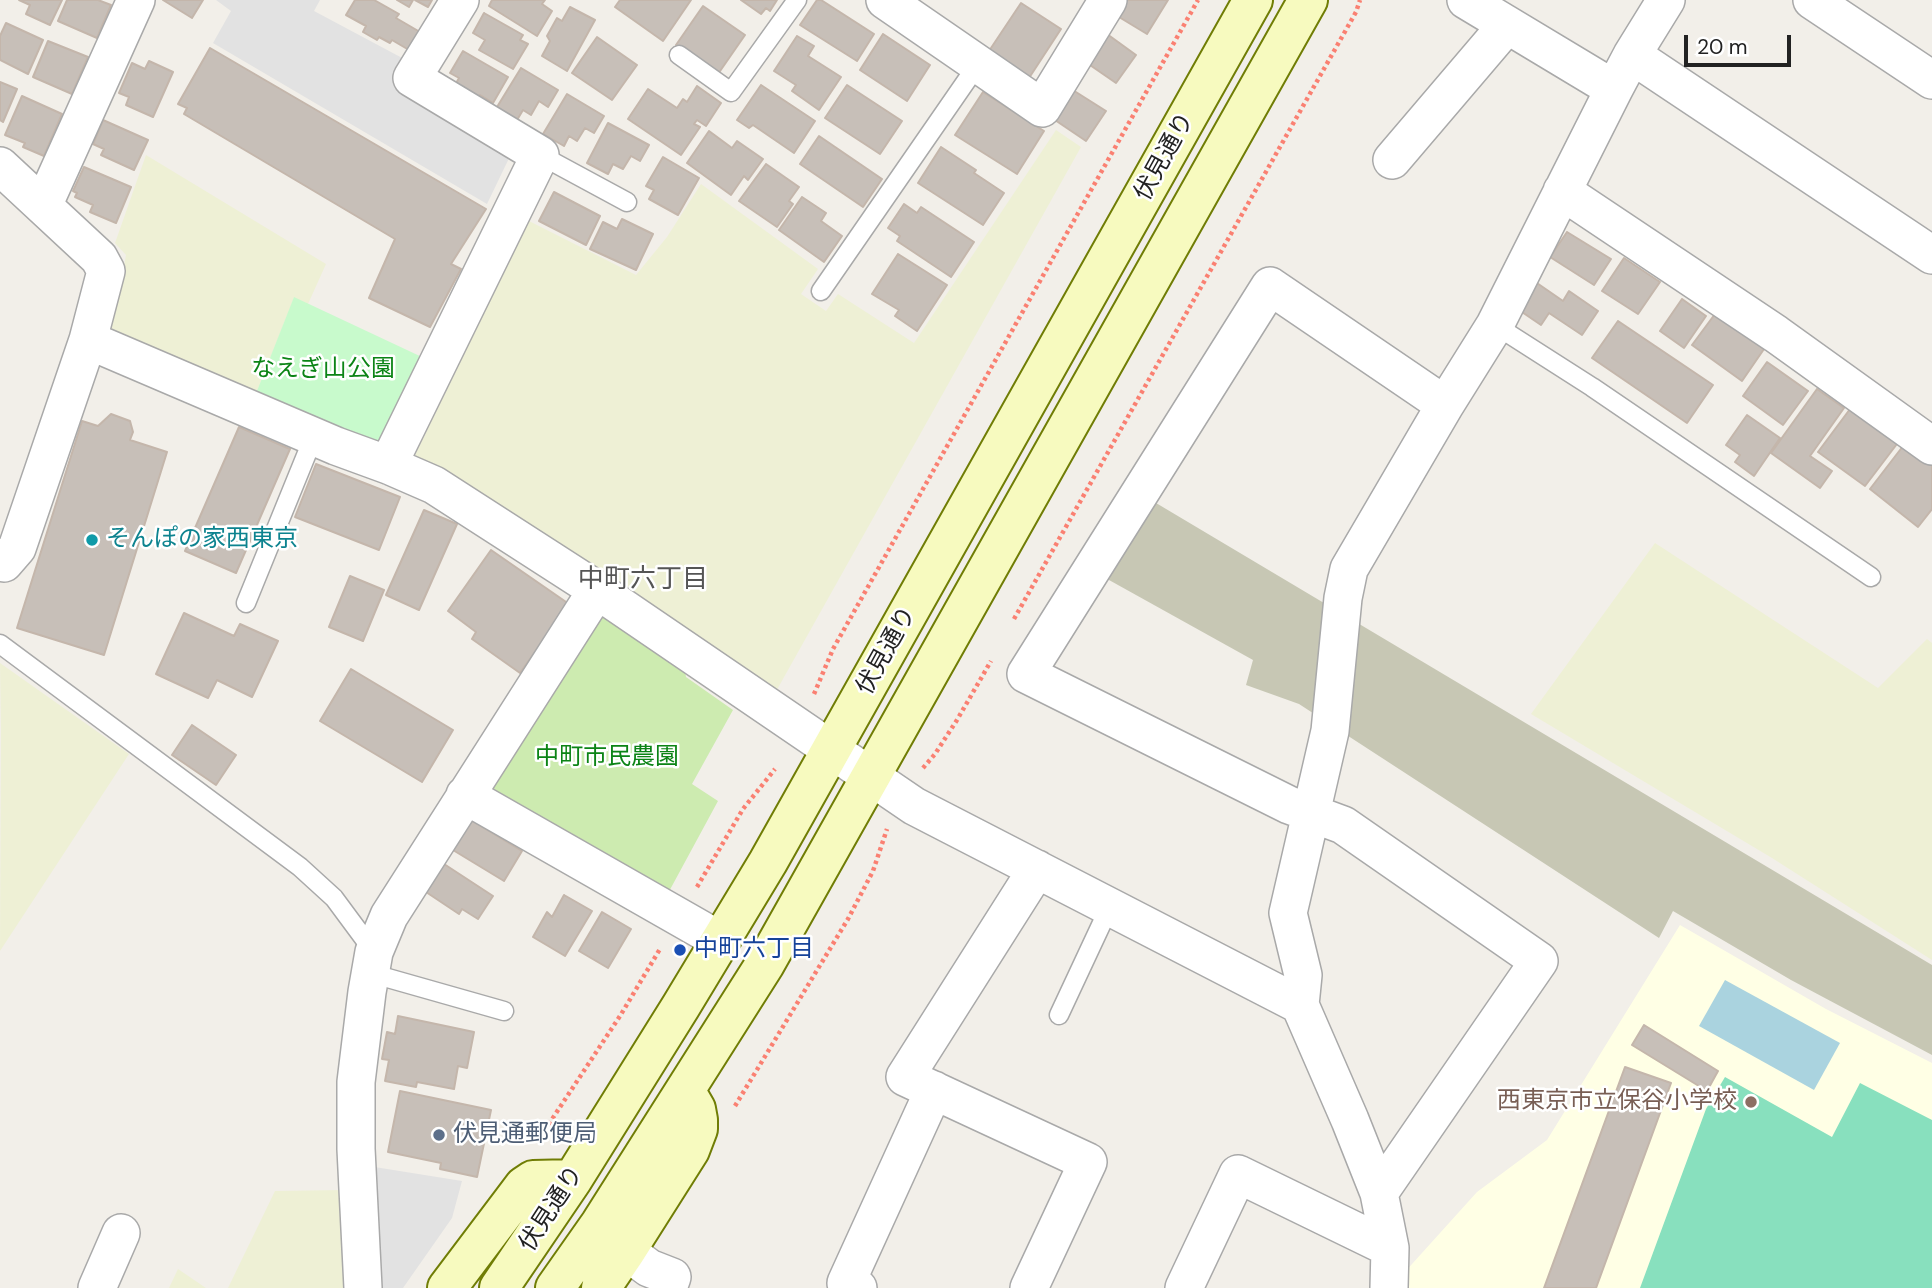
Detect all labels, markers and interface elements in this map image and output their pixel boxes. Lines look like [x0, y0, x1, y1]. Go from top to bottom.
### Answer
scale bar [1687, 21, 1794, 65]
text: 20 m [1697, 33, 1748, 61]
street label: 伏見通り [1129, 108, 1201, 206]
park label: なえぎ山公園 [251, 356, 395, 384]
place label: そんぽの家西東京 [106, 526, 298, 554]
marker: そんぽの家西東京 [84, 532, 100, 548]
district label: 中町六丁目 [578, 564, 708, 596]
street label: 伏見通り [851, 602, 923, 700]
park label: 中町市民農園 [535, 744, 679, 772]
place label: 中町六丁目 [694, 936, 814, 964]
marker: 中町六丁目 [672, 942, 688, 958]
place label: 西東京市立保谷小学校 [1497, 1088, 1737, 1116]
marker: 西東京市立保谷小学校 [1743, 1094, 1759, 1110]
place label: 伏見通郵便局 [453, 1121, 597, 1149]
marker: 伏見通郵便局 [431, 1127, 447, 1143]
street label: 伏見通り [514, 1161, 590, 1257]

